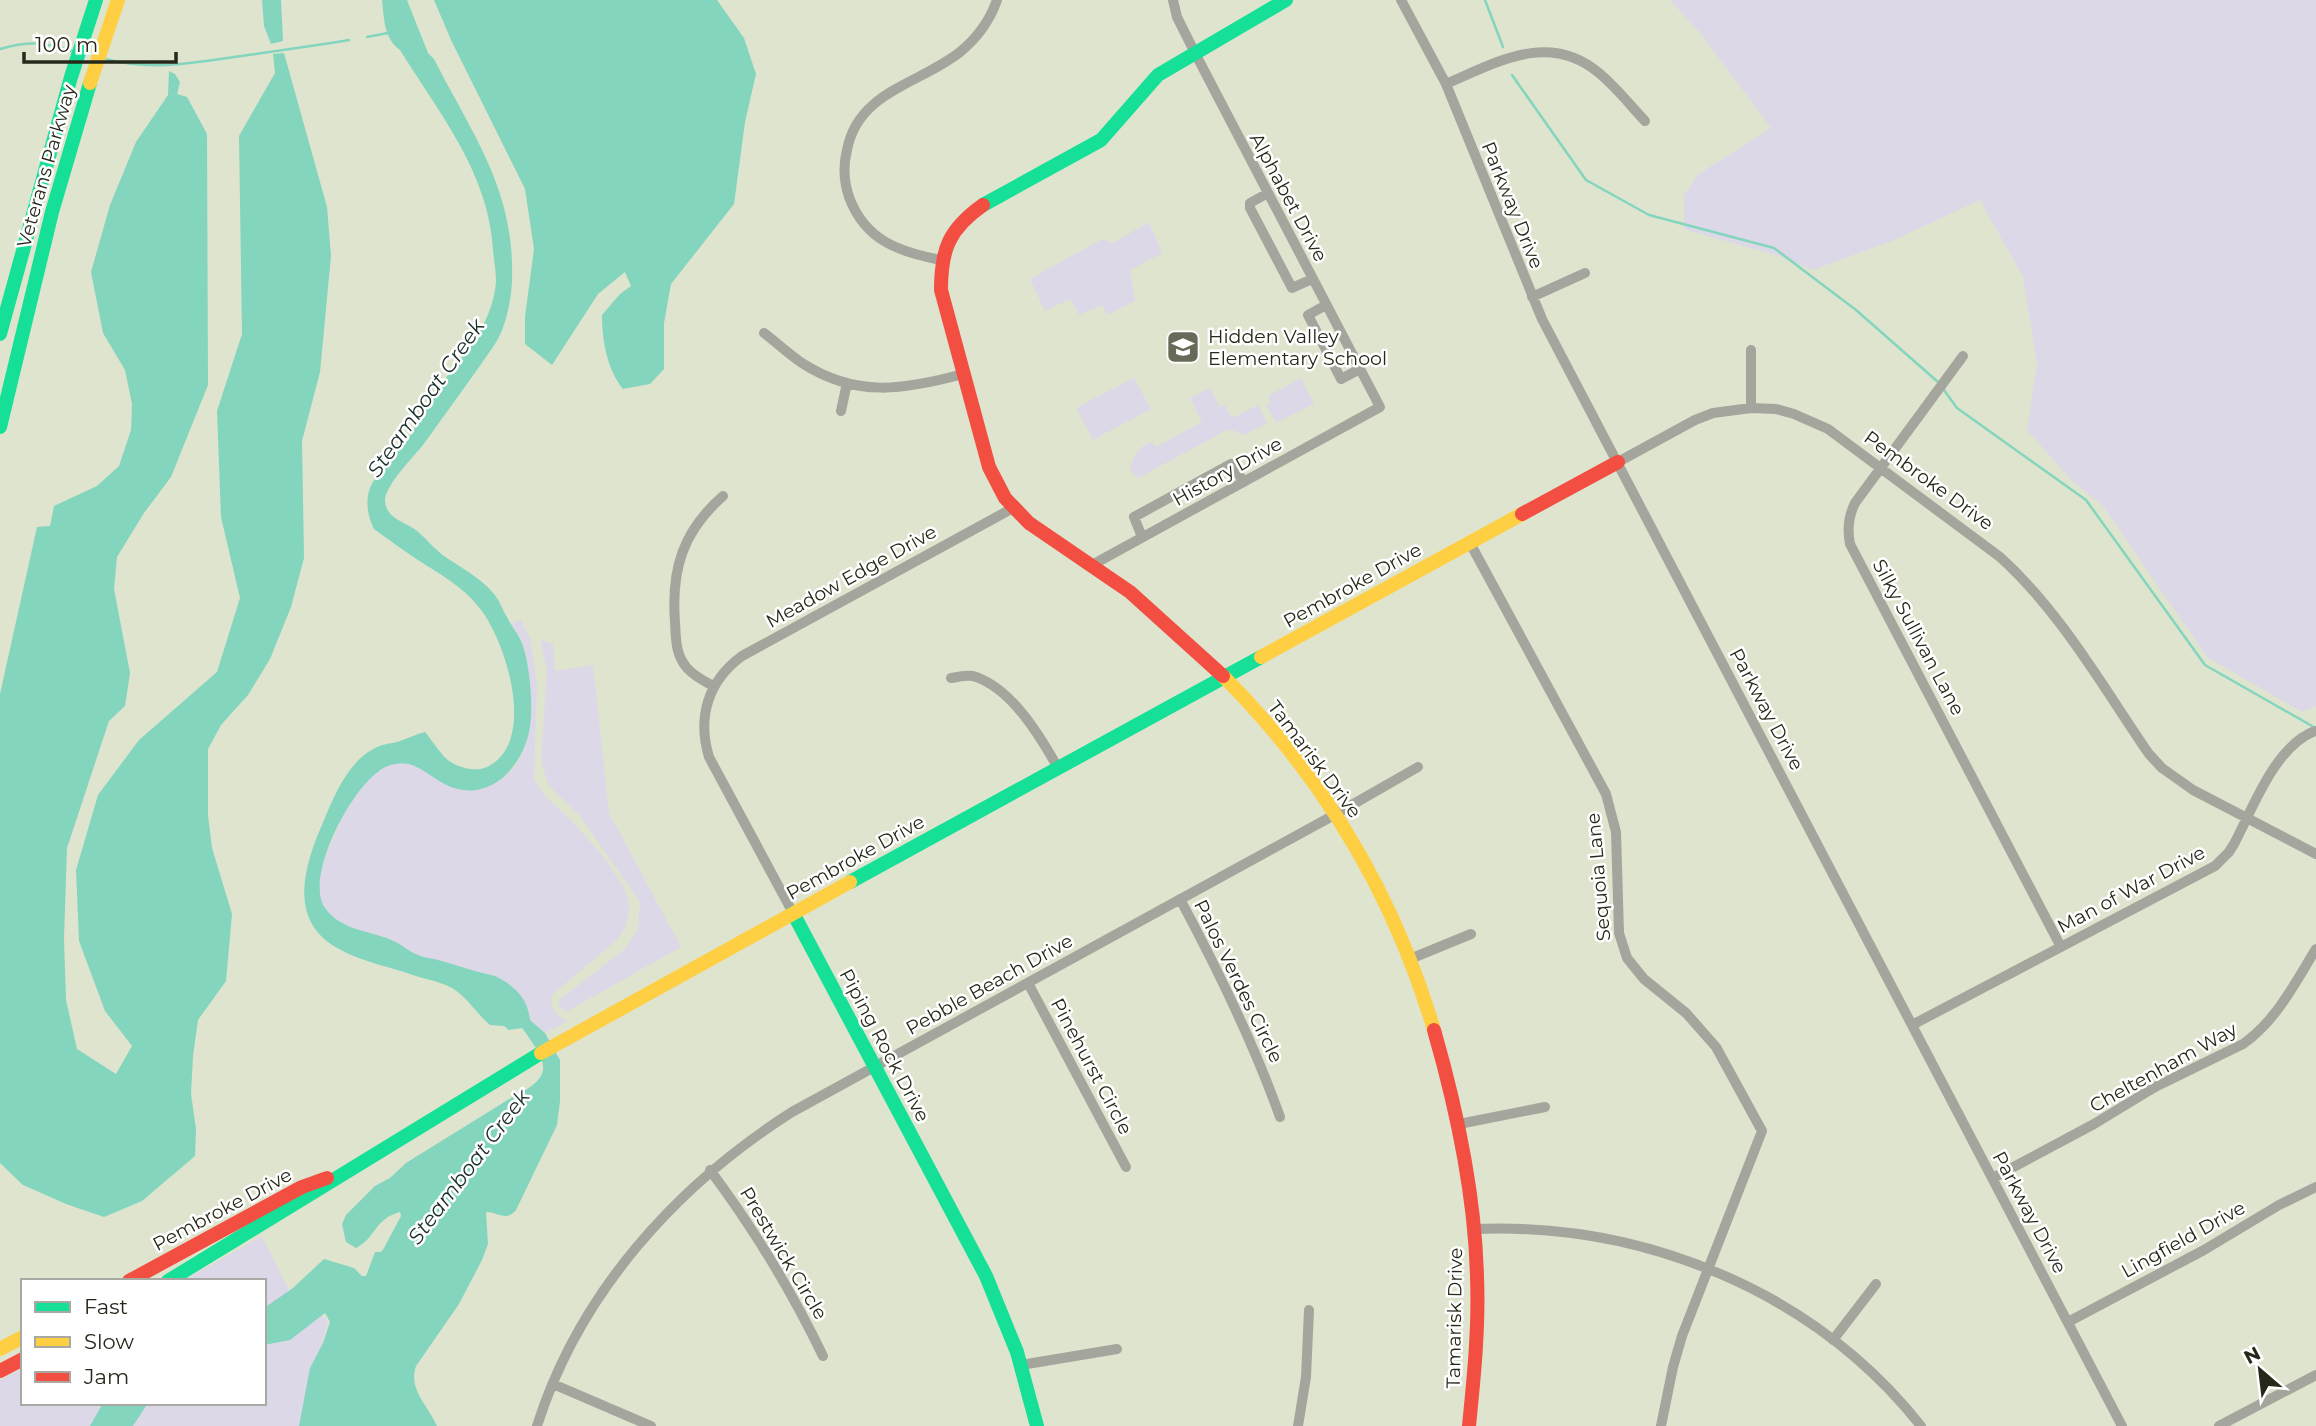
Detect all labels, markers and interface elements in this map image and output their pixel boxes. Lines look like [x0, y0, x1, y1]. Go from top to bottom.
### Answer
scale bar [24, 21, 177, 65]
text: 100 m [35, 32, 98, 57]
street label: Veterans Parkway [12, 82, 81, 250]
street label: Alphabet Drive [1245, 129, 1332, 266]
street label: Parkway Drive [1477, 138, 1549, 272]
water label: Steamboat Creek [362, 313, 490, 481]
place label: Hidden Valley Elementary School [1208, 325, 1387, 370]
school or university icon: Hidden Valley Elementary School [1164, 328, 1202, 366]
street label: Pembroke Drive [1859, 426, 1998, 535]
street label: History Drive [1168, 432, 1286, 511]
street label: Meadow Edge Drive [762, 520, 941, 633]
street label: Pembroke Drive [1279, 538, 1425, 633]
street label: Silky Sullivan Lane [1868, 555, 1969, 719]
street label: Parkway Drive [1725, 644, 1808, 774]
street label: Tamarisk Drive [1263, 696, 1366, 822]
street label: Pembroke Drive [782, 810, 928, 905]
street label: Sequoia Lane [1581, 812, 1616, 942]
street label: Man of War Drive [2053, 841, 2209, 938]
street label: Palos Verdes Circle [1189, 896, 1288, 1067]
street label: Pebble Beach Drive [902, 929, 1077, 1040]
street label: Piping Rock Drive [835, 965, 935, 1126]
street label: Pinehurst Circle [1046, 994, 1137, 1138]
street label: Cheltenham Way [2086, 1017, 2242, 1117]
water label: Steamboat Creek [402, 1083, 536, 1249]
street label: Parkway Drive [1988, 1147, 2071, 1277]
street label: Pembroke Drive [149, 1163, 296, 1256]
street label: Prestwick Circle [735, 1183, 832, 1324]
street label: Lingfield Drive [2117, 1196, 2249, 1283]
street label: Tamarisk Drive [1442, 1247, 1467, 1389]
legend [21, 1279, 266, 1405]
text: Fast [84, 1294, 128, 1319]
text: Slow [84, 1329, 134, 1354]
north arrow [2225, 1335, 2295, 1405]
text: N [2240, 1342, 2264, 1369]
text: Jam [83, 1364, 129, 1389]

